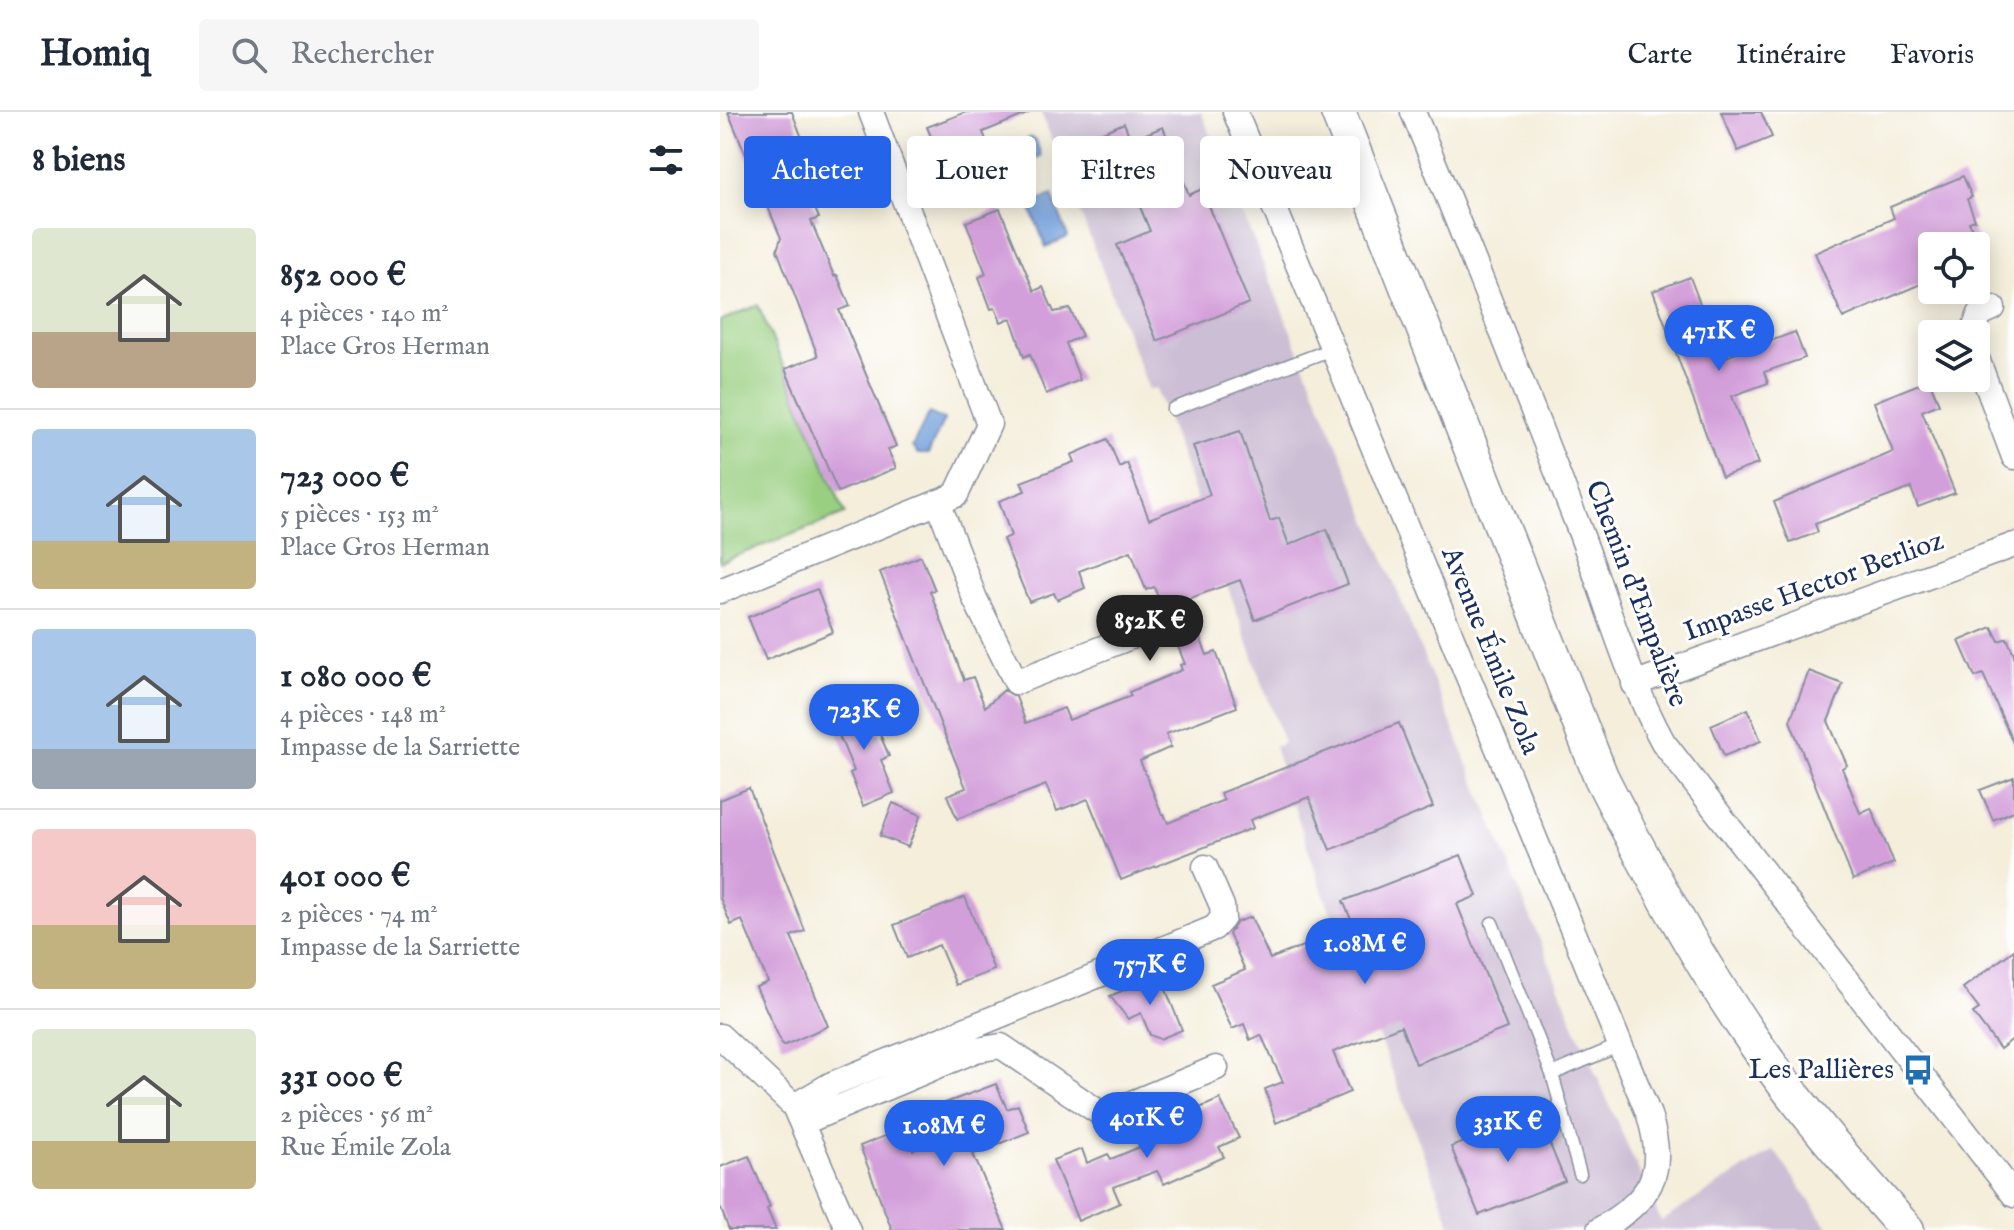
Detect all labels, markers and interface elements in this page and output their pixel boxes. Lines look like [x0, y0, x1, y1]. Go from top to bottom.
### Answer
search box [199, 19, 759, 91]
text: Homiq [40, 31, 151, 79]
icon: search [227, 33, 271, 77]
text: Rechercher [291, 36, 434, 74]
text: Carte [1627, 38, 1692, 73]
text: Itinéraire [1736, 38, 1846, 73]
text: Favoris [1890, 38, 1974, 73]
chip: Acheter [744, 136, 891, 208]
chip: Louer [907, 136, 1036, 208]
chip: Filtres [1052, 136, 1184, 208]
chip: Nouveau [1200, 136, 1360, 208]
icon: filters [644, 138, 688, 182]
text: 8 biens [32, 139, 125, 182]
map controls [1918, 232, 1990, 392]
button: locate [1918, 232, 1990, 304]
text: 852 000 € [280, 254, 406, 297]
icon: home [96, 260, 192, 356]
text: 4 pièces · 140 m² [280, 297, 449, 330]
pin: 471K € [1654, 305, 1784, 373]
text: 471K € [1682, 314, 1756, 347]
button: layers [1918, 320, 1990, 392]
text: Place Gros Herman [280, 330, 490, 363]
text: 723 000 € [280, 455, 409, 498]
icon: home [96, 461, 192, 557]
street label: Chemin d'Empalière [1577, 476, 1695, 712]
text: 5 pièces · 153 m² [280, 498, 439, 531]
street label: Impasse Hector Berlioz [1679, 524, 1949, 650]
text: Place Gros Herman [280, 531, 490, 564]
street label: Avenue Émile Zola [1432, 541, 1549, 761]
pin: 852K € [1085, 595, 1215, 663]
text: 852K € [1114, 604, 1186, 637]
text: 1 080 000 € [280, 655, 432, 698]
icon: home [96, 661, 192, 757]
pin: 723K € [799, 684, 929, 752]
text: 723K € [827, 693, 901, 726]
text: 4 pièces · 148 m² [280, 698, 446, 731]
text: Impasse de la Sarriette [280, 731, 520, 764]
text: 401 000 € [280, 855, 411, 898]
icon: home [96, 861, 192, 957]
text: 2 pièces · 74 m² [280, 898, 438, 931]
pin: 1.08M € [1291, 918, 1439, 986]
text: 1.08M € [1323, 927, 1407, 960]
text: Impasse de la Sarriette [280, 931, 520, 964]
pin: 757K € [1085, 939, 1215, 1007]
text: 757K € [1113, 948, 1187, 981]
place label: Les Pallières [1748, 1053, 1894, 1088]
bus stop icon: Les Pallières [1901, 1053, 1935, 1087]
text: 331 000 € [280, 1055, 403, 1098]
icon: home [96, 1061, 192, 1157]
pin: 401K € [1082, 1092, 1212, 1160]
pin: 331K € [1443, 1096, 1573, 1164]
text: 2 pièces · 56 m² [280, 1098, 433, 1131]
pin: 1.08M € [870, 1100, 1018, 1168]
text: 401K € [1110, 1101, 1184, 1134]
text: 331K € [1474, 1105, 1542, 1138]
text: 1.08M € [902, 1109, 986, 1142]
text: Rue Émile Zola [280, 1131, 451, 1164]

